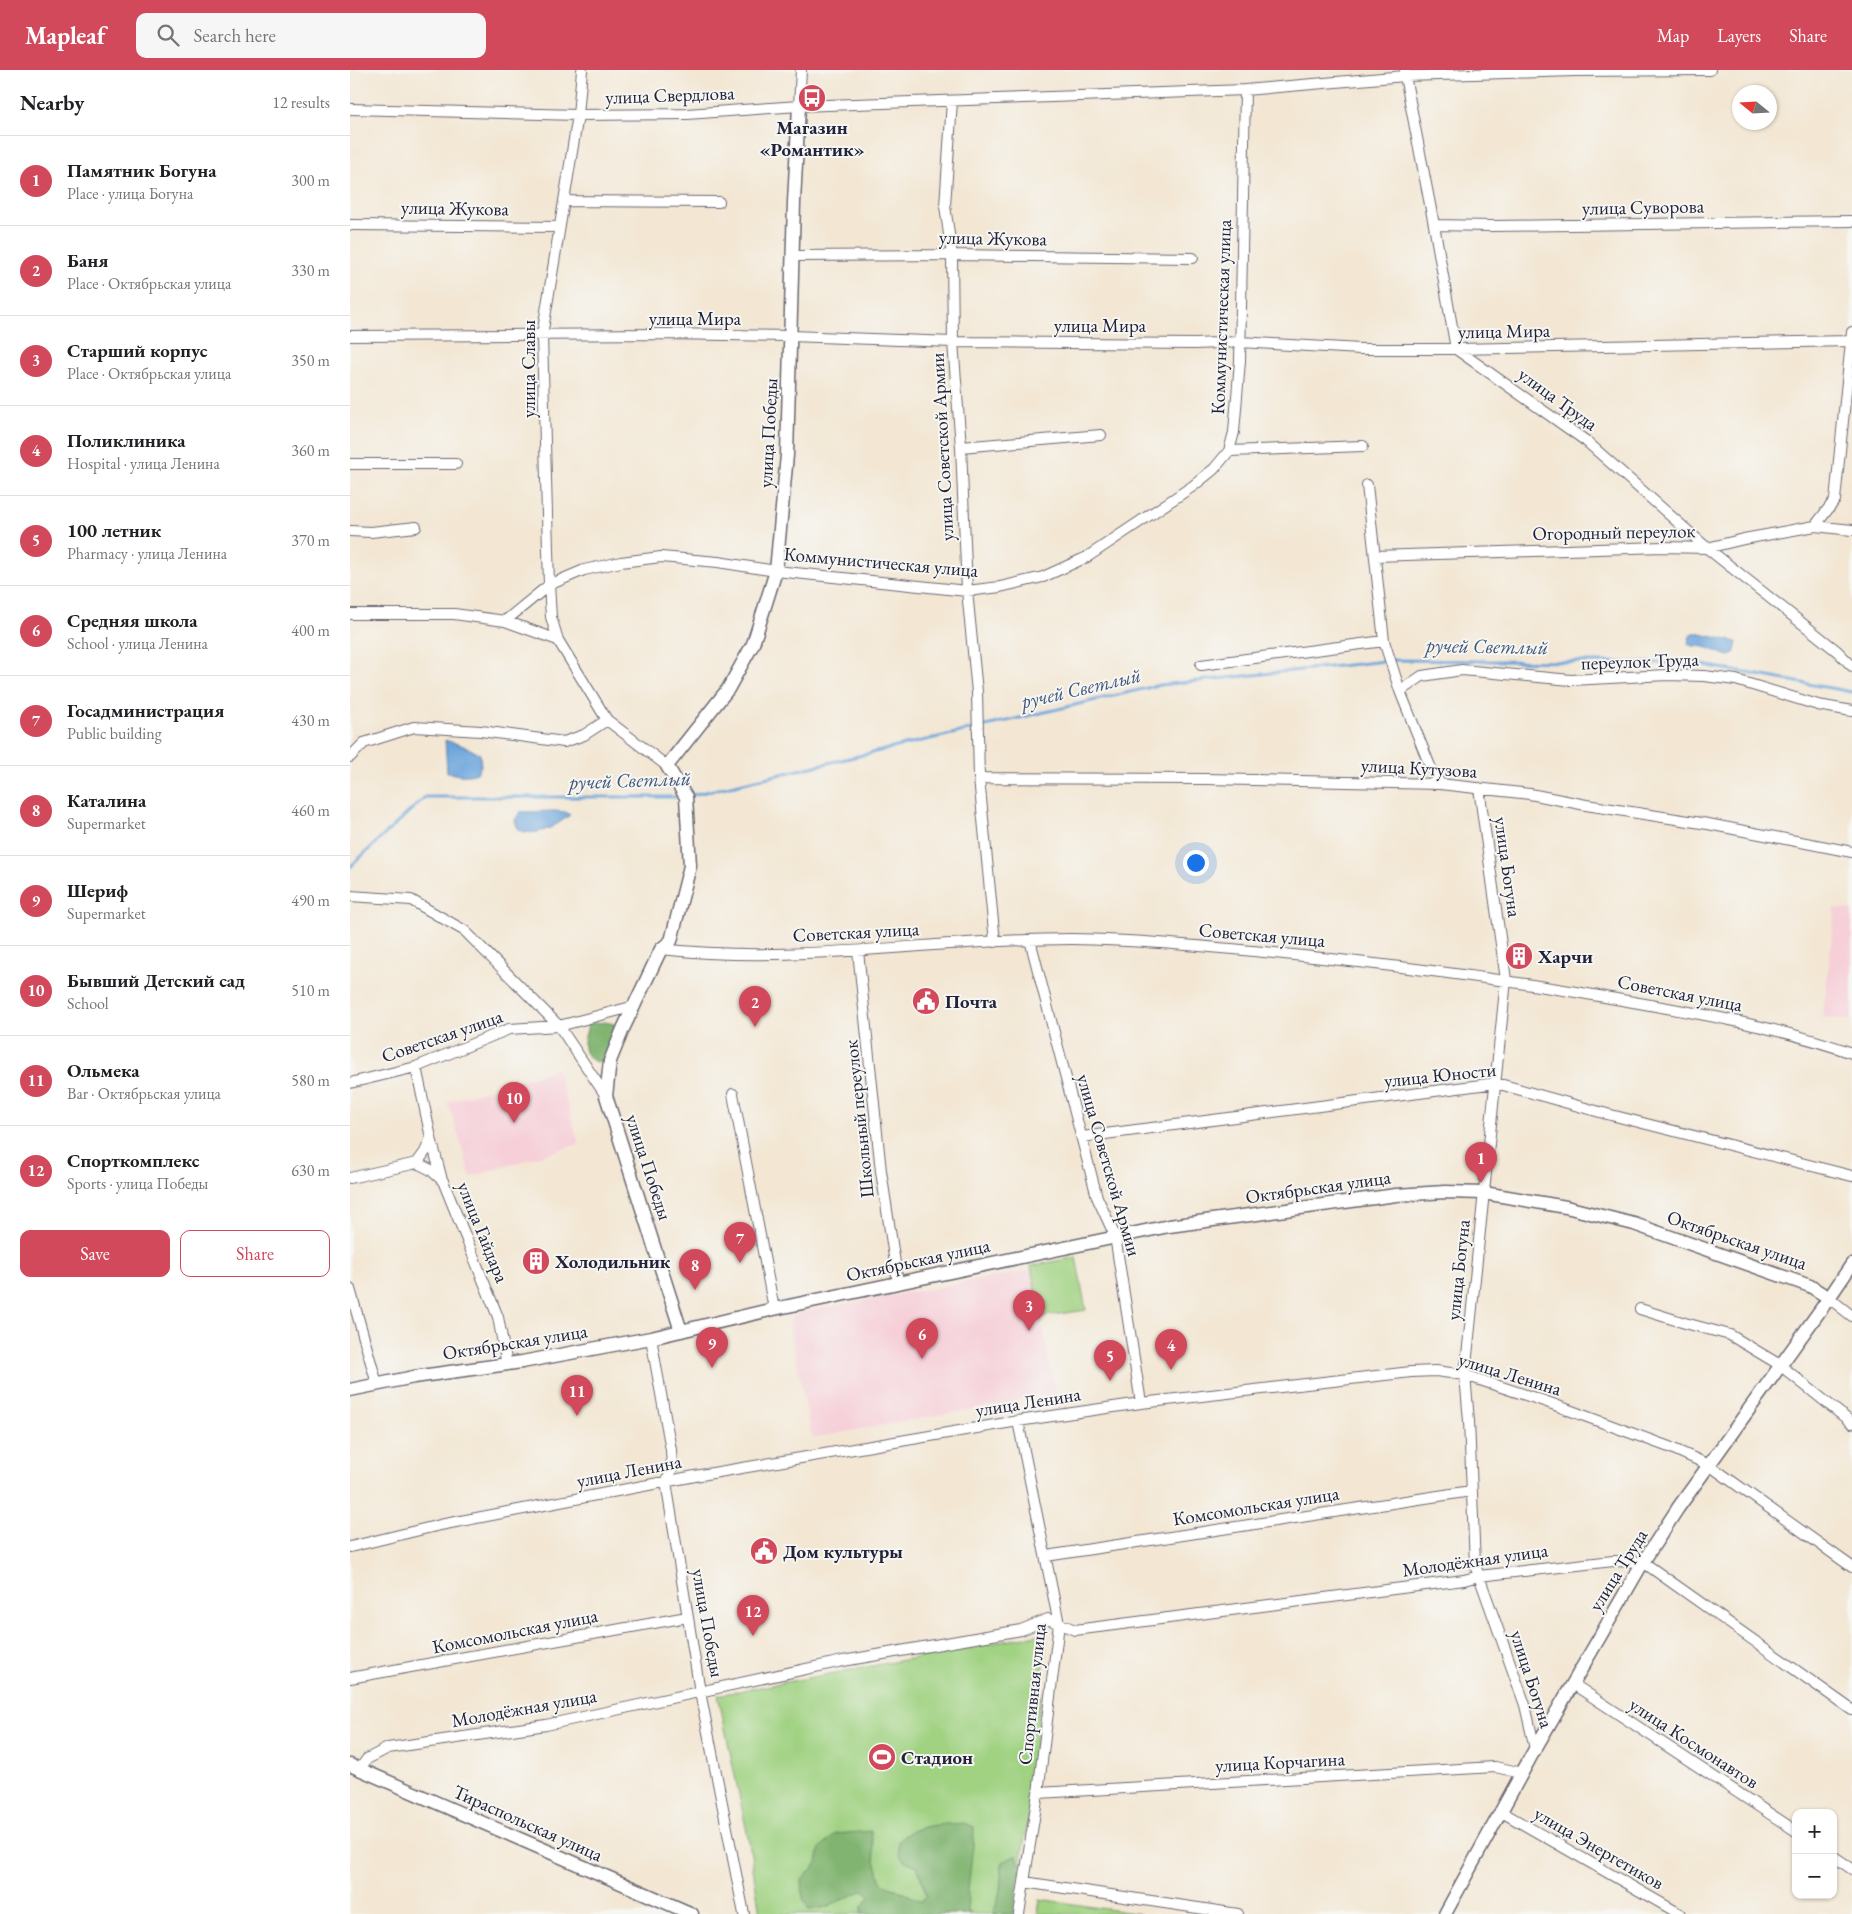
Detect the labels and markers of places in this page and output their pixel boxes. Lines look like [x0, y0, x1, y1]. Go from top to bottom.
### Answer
bus stop icon: Магазин «Романтик» [797, 83, 827, 113]
place label: Магазин «Романтик» [760, 115, 864, 162]
building icon: Харчи [1504, 941, 1534, 971]
place label: Харчи [1537, 944, 1593, 969]
pin: 2 [739, 986, 771, 1027]
public building icon: Почта [911, 986, 941, 1016]
place label: Почта [945, 989, 998, 1014]
pin: 10 [498, 1082, 530, 1123]
pin: 1 [1465, 1142, 1497, 1183]
pin: 7 [724, 1222, 756, 1263]
building icon: Холодильник [521, 1246, 551, 1276]
place label: Холодильник [554, 1249, 671, 1274]
pin: 8 [679, 1249, 711, 1290]
pin: 3 [1013, 1290, 1045, 1331]
pin: 6 [906, 1318, 938, 1359]
pin: 9 [696, 1327, 728, 1368]
pin: 4 [1155, 1329, 1187, 1370]
pin: 5 [1094, 1340, 1126, 1381]
pin: 11 [561, 1375, 593, 1416]
public building icon: Дом культуры [749, 1536, 779, 1566]
place label: Дом культуры [783, 1539, 903, 1564]
pin: 12 [737, 1595, 769, 1636]
sports icon: Стадион [867, 1742, 897, 1772]
place label: Стадион [901, 1745, 973, 1770]

